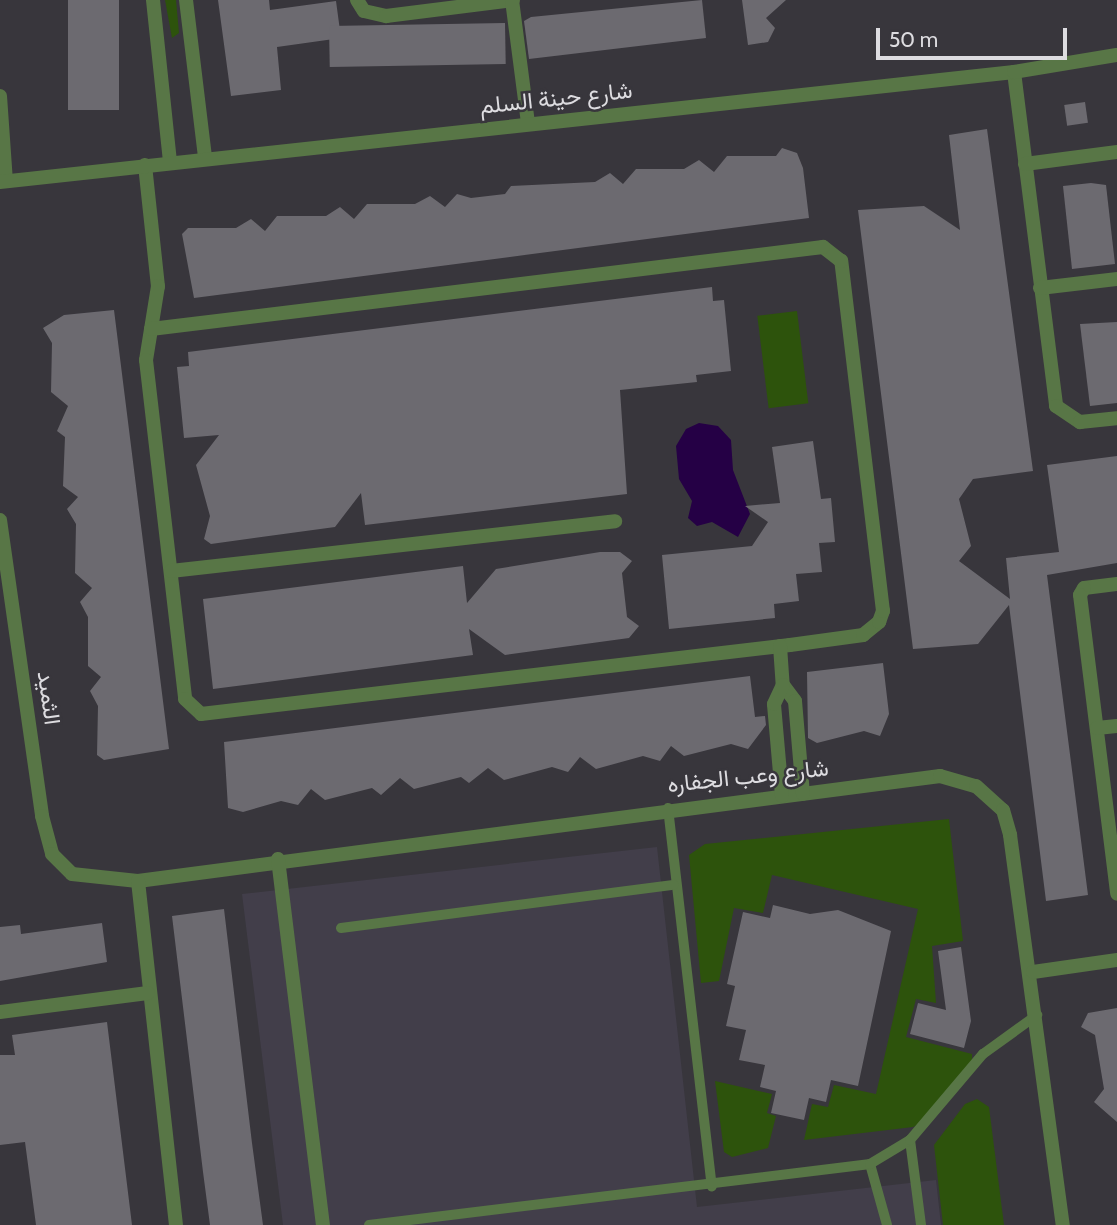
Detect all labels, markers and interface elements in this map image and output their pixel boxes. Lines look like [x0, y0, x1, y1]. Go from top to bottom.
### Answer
scale bar [879, 14, 1070, 58]
text: 50 m [889, 27, 938, 52]
street label: شارع حينة السلم [478, 76, 634, 120]
street label: الثميد [32, 669, 66, 727]
street label: شارع وعب الجفاره [666, 754, 830, 798]

